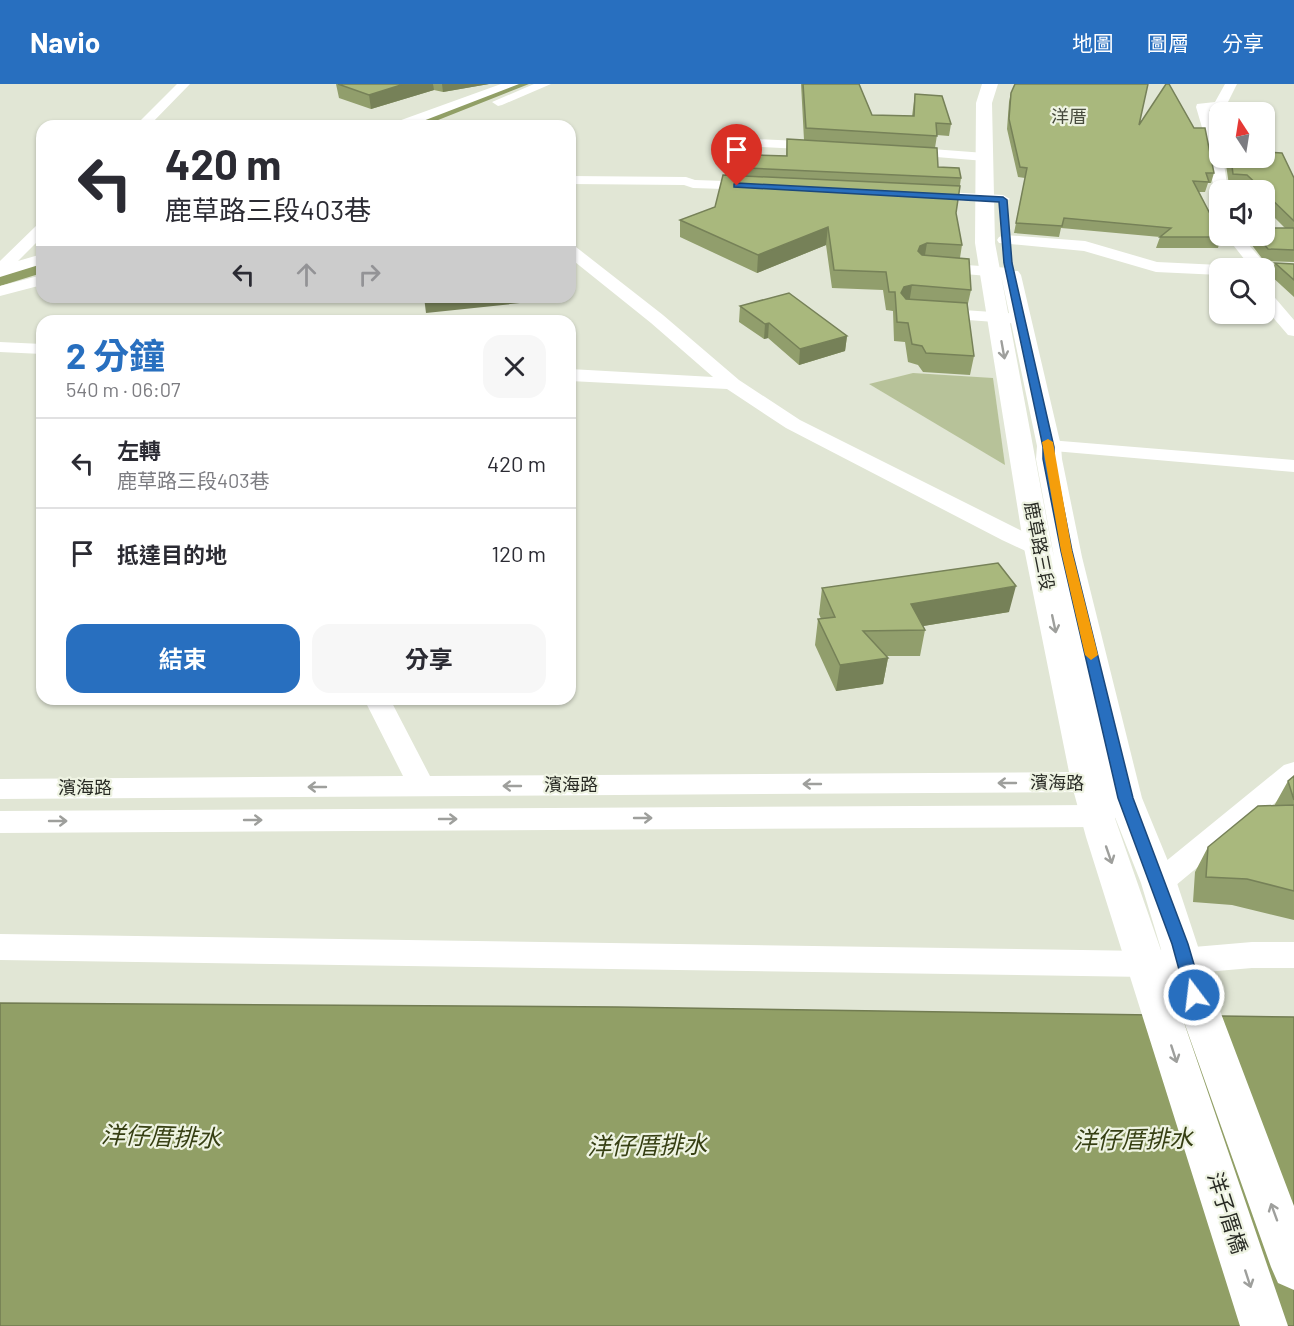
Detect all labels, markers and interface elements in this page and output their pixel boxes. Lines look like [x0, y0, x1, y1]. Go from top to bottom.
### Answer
text: Navio [30, 25, 100, 59]
text: 地圖 [1072, 30, 1114, 55]
text: 圖層 [1147, 30, 1189, 55]
text: 分享 [1222, 30, 1264, 55]
north arrow [1209, 102, 1275, 168]
map controls [1209, 102, 1275, 324]
district label: 洋厝 [1051, 105, 1087, 127]
pin [711, 124, 762, 186]
icon: arrive [720, 133, 753, 166]
text: 420 m [165, 138, 281, 188]
icon: left [66, 144, 144, 222]
button: sound [1209, 180, 1275, 246]
text: 鹿草路三段403巷 [165, 193, 371, 225]
icon: left [227, 258, 260, 291]
icon: ahead [290, 258, 323, 291]
icon: right [353, 258, 386, 291]
button: search [1209, 258, 1275, 324]
text: 2 分鐘 [66, 333, 165, 376]
button: close [483, 335, 546, 398]
one-way arrow [998, 340, 1009, 359]
text: 540 m · 06:07 [66, 377, 180, 401]
text: 左轉 [117, 437, 161, 463]
icon: left [66, 447, 99, 480]
text: 420 m [487, 450, 546, 476]
text: 鹿草路三段403巷 [117, 468, 270, 492]
street label: 鹿草路三段 [1021, 500, 1059, 592]
icon: arrive [66, 537, 99, 570]
text: 120 m [491, 540, 546, 566]
text: 抵達目的地 [117, 541, 227, 567]
one-way arrow [1049, 614, 1061, 633]
button: 結束 [66, 624, 300, 693]
button: 分享 [312, 624, 546, 693]
street label: 濱海路 [1030, 771, 1084, 793]
street label: 濱海路 [544, 773, 598, 795]
street label: 濱海路 [58, 776, 112, 798]
one-way arrow [998, 777, 1018, 789]
one-way arrow [803, 778, 823, 790]
one-way arrow [503, 780, 523, 792]
one-way arrow [308, 781, 328, 793]
one-way arrow [633, 812, 653, 824]
one-way arrow [438, 813, 458, 825]
one-way arrow [243, 814, 263, 826]
one-way arrow [48, 816, 68, 827]
one-way arrow [1105, 845, 1116, 863]
position arrow [1162, 963, 1226, 1027]
one-way arrow [1170, 1044, 1181, 1063]
water label: 洋仔厝排水 [101, 1119, 223, 1152]
water label: 洋仔厝排水 [1073, 1123, 1194, 1154]
water label: 洋仔厝排水 [587, 1129, 708, 1160]
street label: 洋子厝橋 [1204, 1169, 1253, 1256]
one-way arrow [1267, 1203, 1278, 1222]
one-way arrow [1244, 1269, 1255, 1288]

